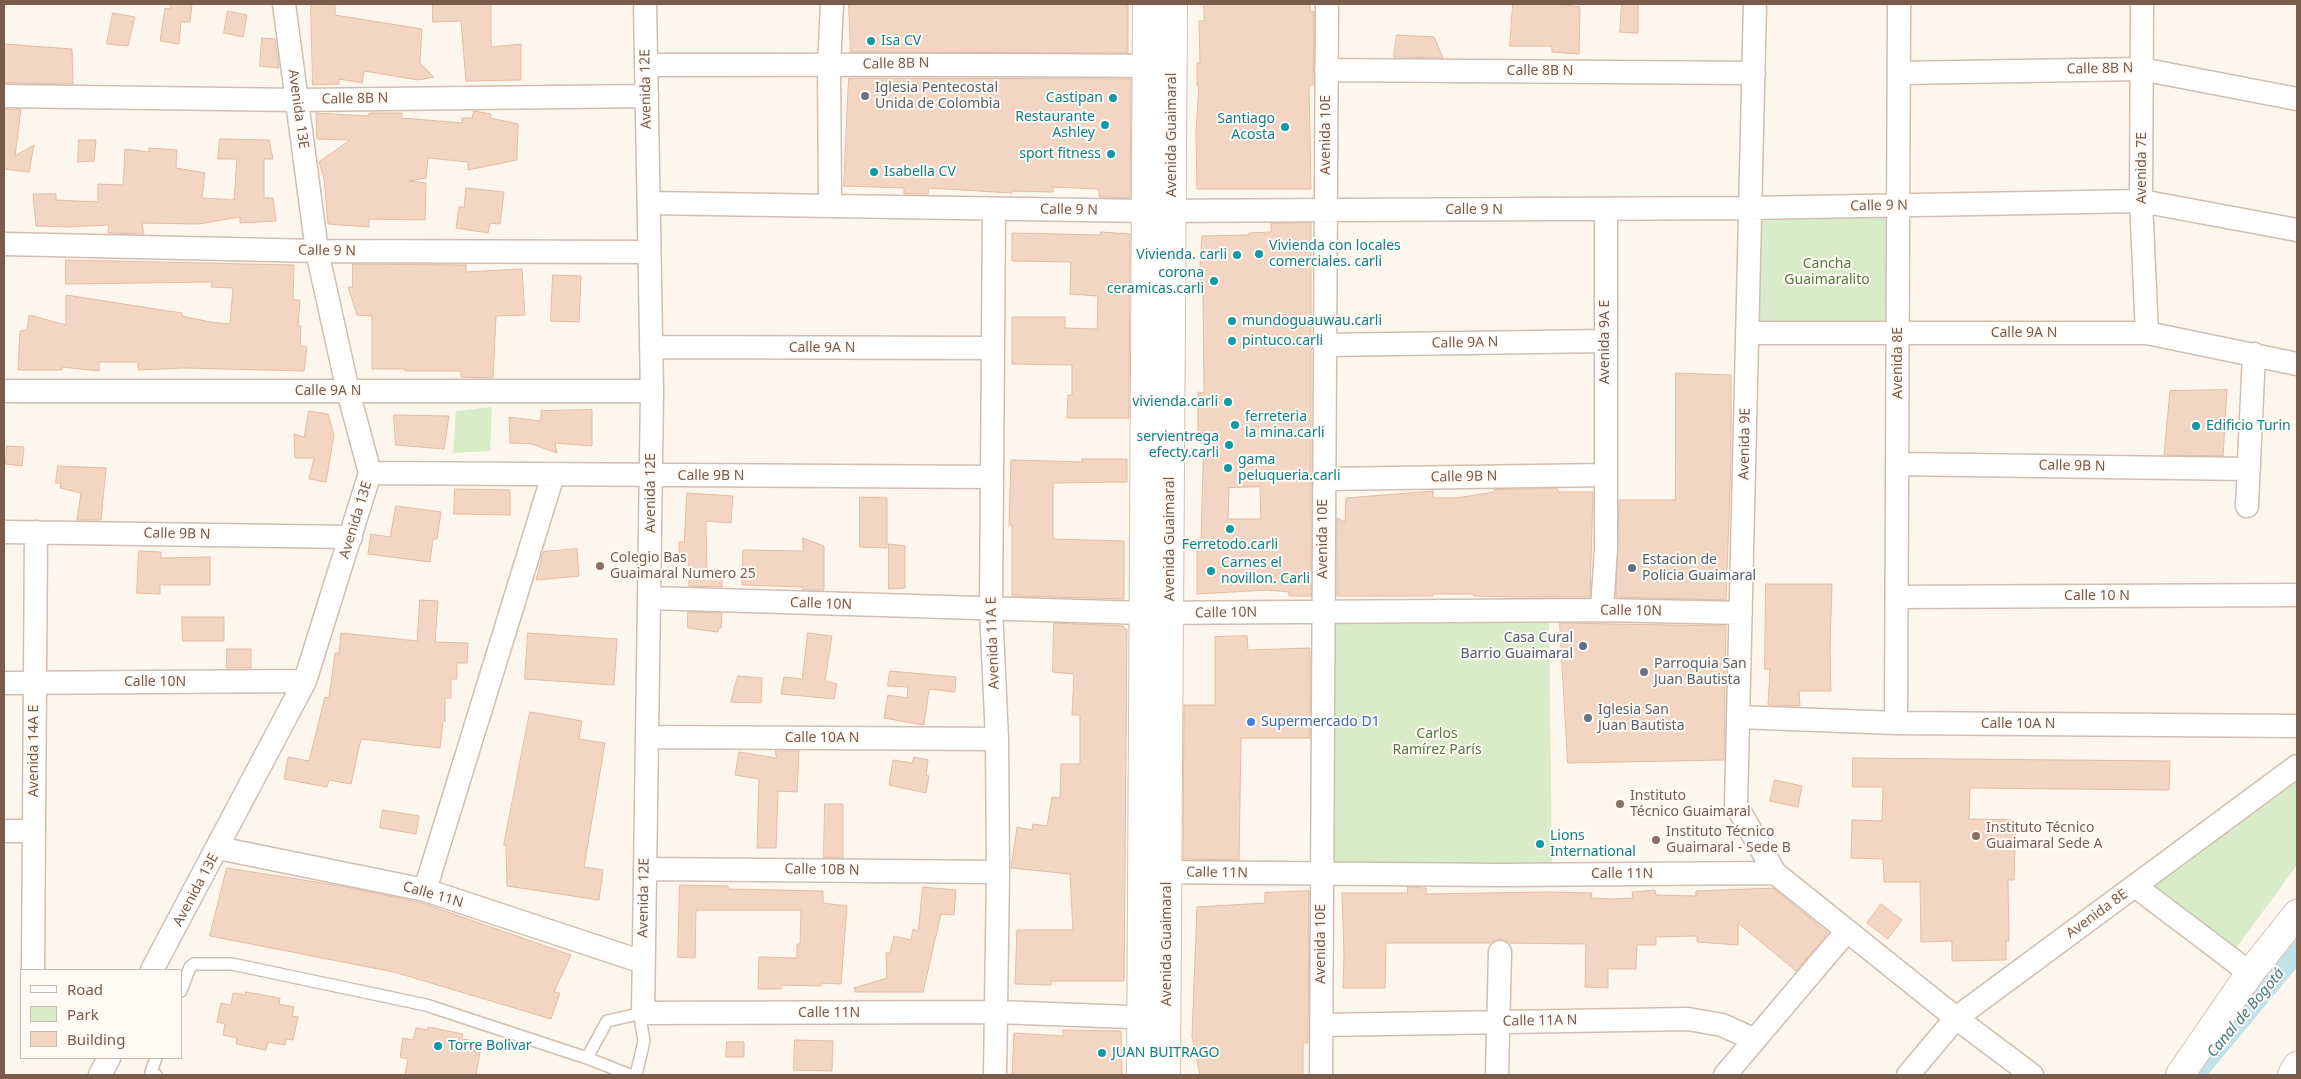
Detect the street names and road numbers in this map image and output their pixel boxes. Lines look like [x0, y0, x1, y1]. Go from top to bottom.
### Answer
street label: Avenida 12E [637, 49, 655, 129]
street label: Calle 8B N [862, 55, 930, 73]
street label: Calle 8B N [2066, 60, 2134, 78]
street label: Calle 8B N [1507, 63, 1573, 79]
street label: Avenida 13E [284, 68, 312, 150]
street label: Avenida Guaimaral [1164, 73, 1180, 197]
street label: Calle 8B N [321, 90, 389, 108]
street label: Avenida 10E [1318, 95, 1334, 175]
street label: Avenida 7E [2134, 132, 2150, 204]
street label: Calle 9 N [1850, 197, 1908, 215]
street label: Calle 9 N [1040, 201, 1098, 219]
street label: Calle 9 N [1445, 202, 1503, 218]
street label: Calle 9 N [298, 242, 356, 260]
street label: Avenida 9A E [1597, 300, 1613, 384]
street label: Calle 9A N [1991, 325, 2057, 341]
street label: Avenida 8E [1890, 327, 1906, 399]
street label: Calle 9A N [1432, 334, 1498, 352]
street label: Calle 9A N [789, 340, 855, 356]
street label: Calle 9A N [295, 383, 361, 399]
street label: Avenida 9E [1736, 408, 1754, 480]
street label: Avenida 12E [643, 453, 659, 533]
street label: Calle 9B N [2038, 457, 2106, 475]
street label: Calle 9B N [678, 468, 744, 484]
street label: Calle 9B N [1430, 468, 1498, 486]
street label: Avenida Guaimaral [1162, 477, 1178, 601]
street label: Avenida 13E [336, 479, 376, 561]
street label: Avenida 10E [1315, 499, 1331, 579]
street label: Calle 9B N [143, 525, 211, 543]
street label: Calle 10 N [2064, 588, 2130, 604]
street label: Calle 10N [790, 595, 852, 613]
street label: Avenida 11A E [983, 596, 1003, 690]
street label: Calle 10N [1600, 602, 1662, 620]
street label: Calle 10N [1195, 604, 1257, 622]
street label: Calle 10N [124, 674, 186, 690]
street label: Avenida 14A E [26, 705, 42, 797]
street label: Calle 10A N [1981, 716, 2055, 732]
street label: Calle 10A N [785, 730, 859, 746]
street label: Avenida 13E [170, 851, 222, 929]
street label: Avenida 12E [635, 858, 653, 938]
street label: Calle 10B N [784, 861, 860, 879]
street label: Calle 11N [1186, 864, 1248, 882]
street label: Calle 11N [1591, 866, 1653, 882]
street label: Calle 11N [401, 878, 465, 912]
street label: Avenida Guaimaral [1159, 882, 1175, 1006]
street label: Avenida 8E [2063, 886, 2131, 942]
street label: Avenida 10E [1313, 904, 1329, 984]
street label: Calle 11N [798, 1005, 860, 1021]
street label: Calle 11A N [1503, 1012, 1577, 1030]

